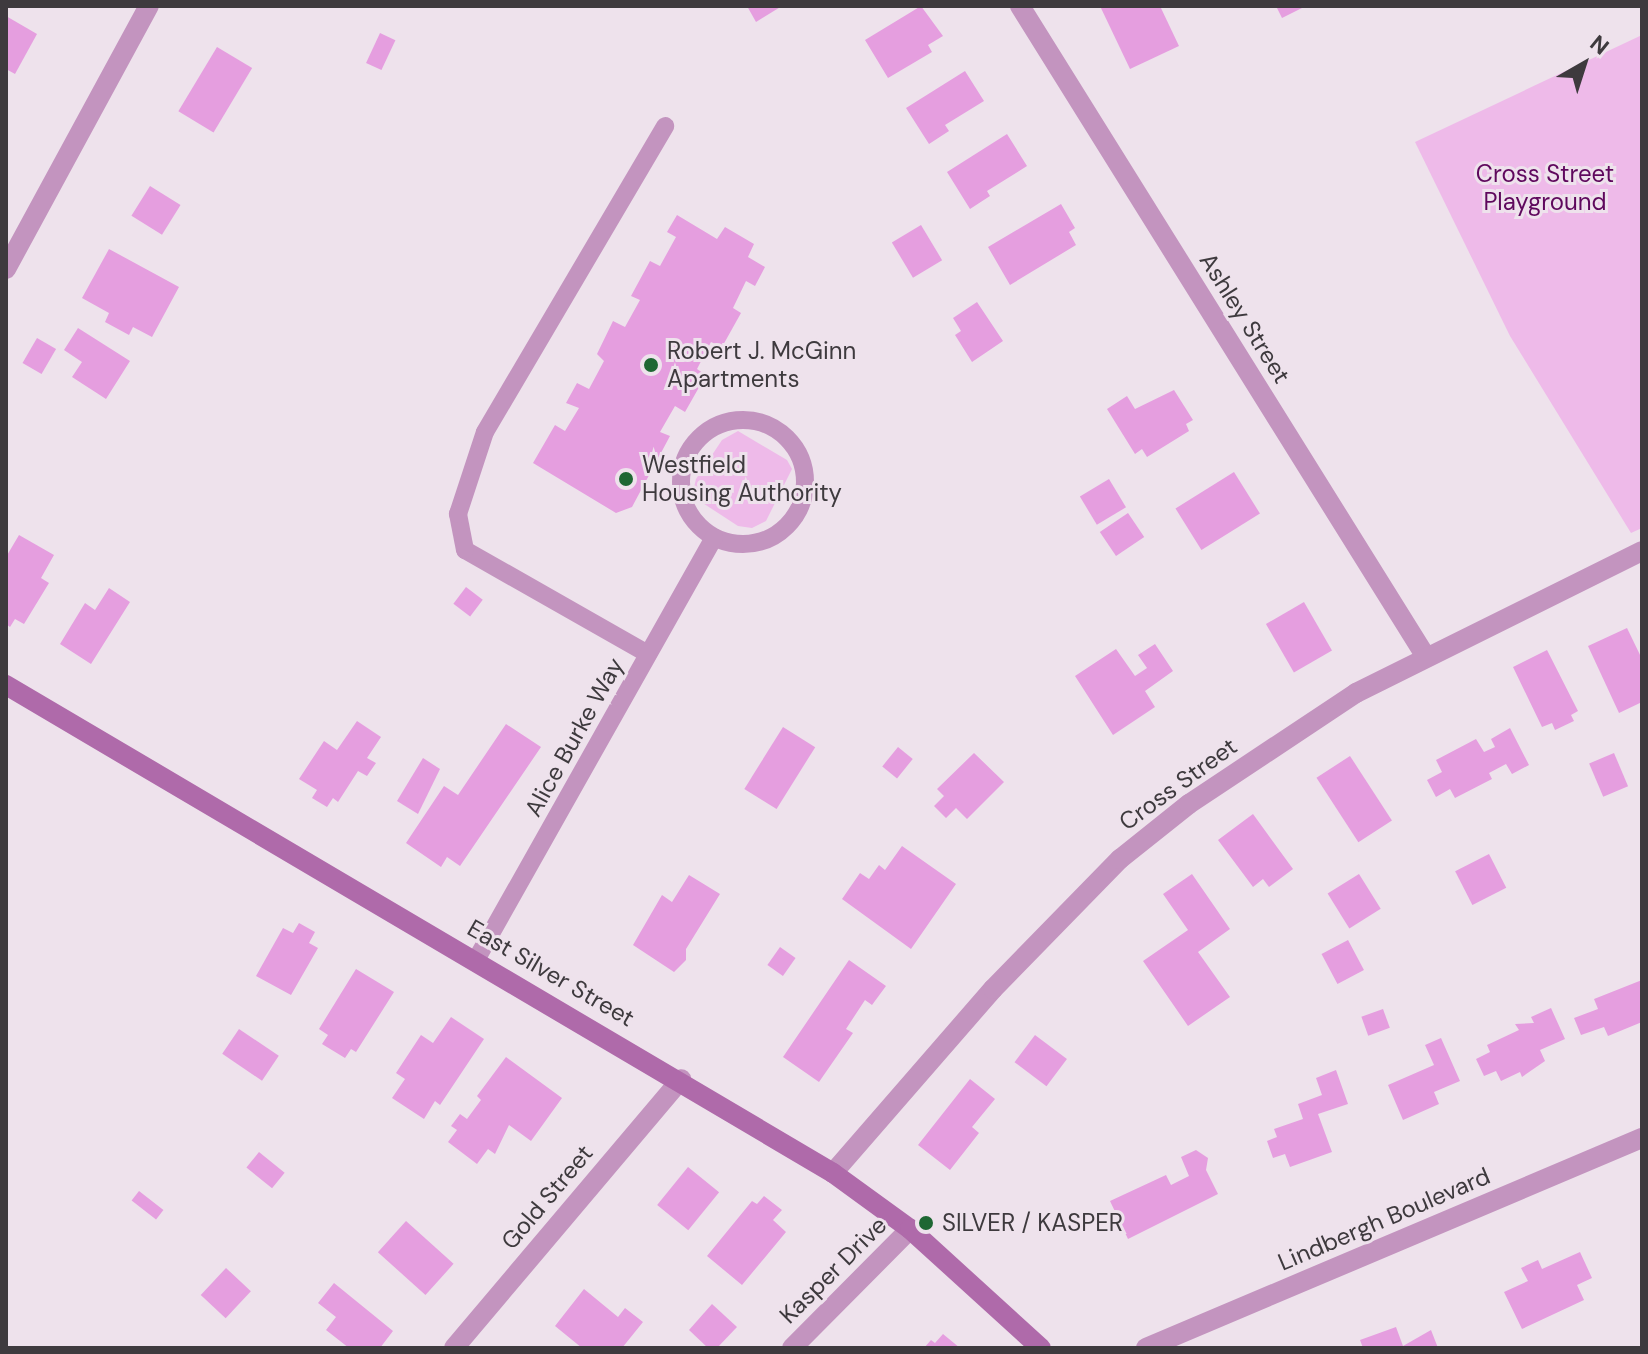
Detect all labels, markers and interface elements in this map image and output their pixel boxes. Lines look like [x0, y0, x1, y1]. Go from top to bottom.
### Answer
north arrow [1544, 24, 1624, 104]
text: N [1584, 29, 1615, 61]
park label: Cross Street Playground [1476, 160, 1614, 216]
street label: Ashley Street [1194, 248, 1296, 388]
place label: Robert J. McGinn Apartments [667, 337, 856, 393]
marker: Robert J. McGinn Apartments [642, 356, 660, 374]
place label: Westfield Housing Authority [642, 451, 842, 507]
marker: Westfield Housing Authority [617, 470, 635, 488]
street label: Alice Burke Way [518, 653, 630, 821]
street label: Cross Street [1114, 732, 1242, 836]
street label: East Silver Street [462, 914, 640, 1032]
street label: Gold Street [495, 1139, 599, 1255]
street label: Lindbergh Boulevard [1274, 1161, 1494, 1277]
place label: SILVER / KASPER [942, 1209, 1123, 1237]
street label: Kasper Drive [774, 1211, 892, 1329]
marker: SILVER / KASPER [917, 1214, 935, 1232]

